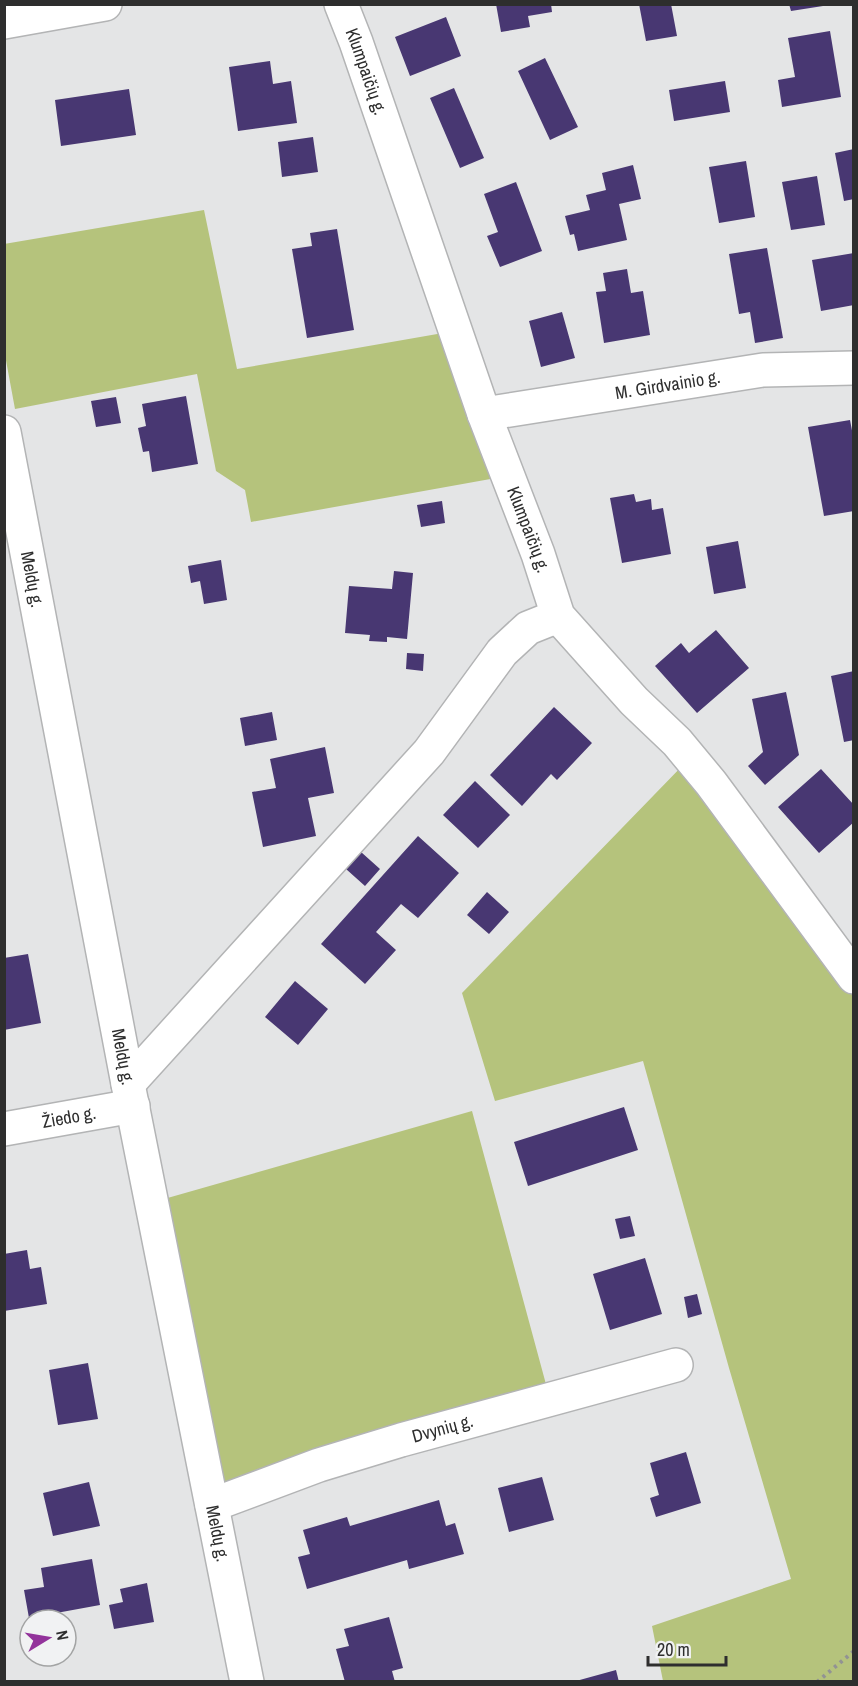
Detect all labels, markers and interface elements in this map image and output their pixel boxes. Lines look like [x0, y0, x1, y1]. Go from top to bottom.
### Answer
street label: Klumpaičių g. [340, 24, 393, 118]
street label: M. Girdvainio g. [613, 364, 722, 405]
street label: Klumpaičių g. [501, 483, 556, 576]
street label: Meldų g. [15, 549, 50, 609]
street label: Meldų g. [106, 1027, 141, 1087]
street label: Žiedo g. [40, 1100, 98, 1134]
street label: Dvynių g. [409, 1408, 476, 1448]
street label: Meldų g. [200, 1503, 236, 1564]
north arrow [18, 1608, 78, 1668]
text: N [51, 1628, 74, 1642]
scale bar [648, 1629, 726, 1667]
text: 20 m [657, 1637, 690, 1662]

